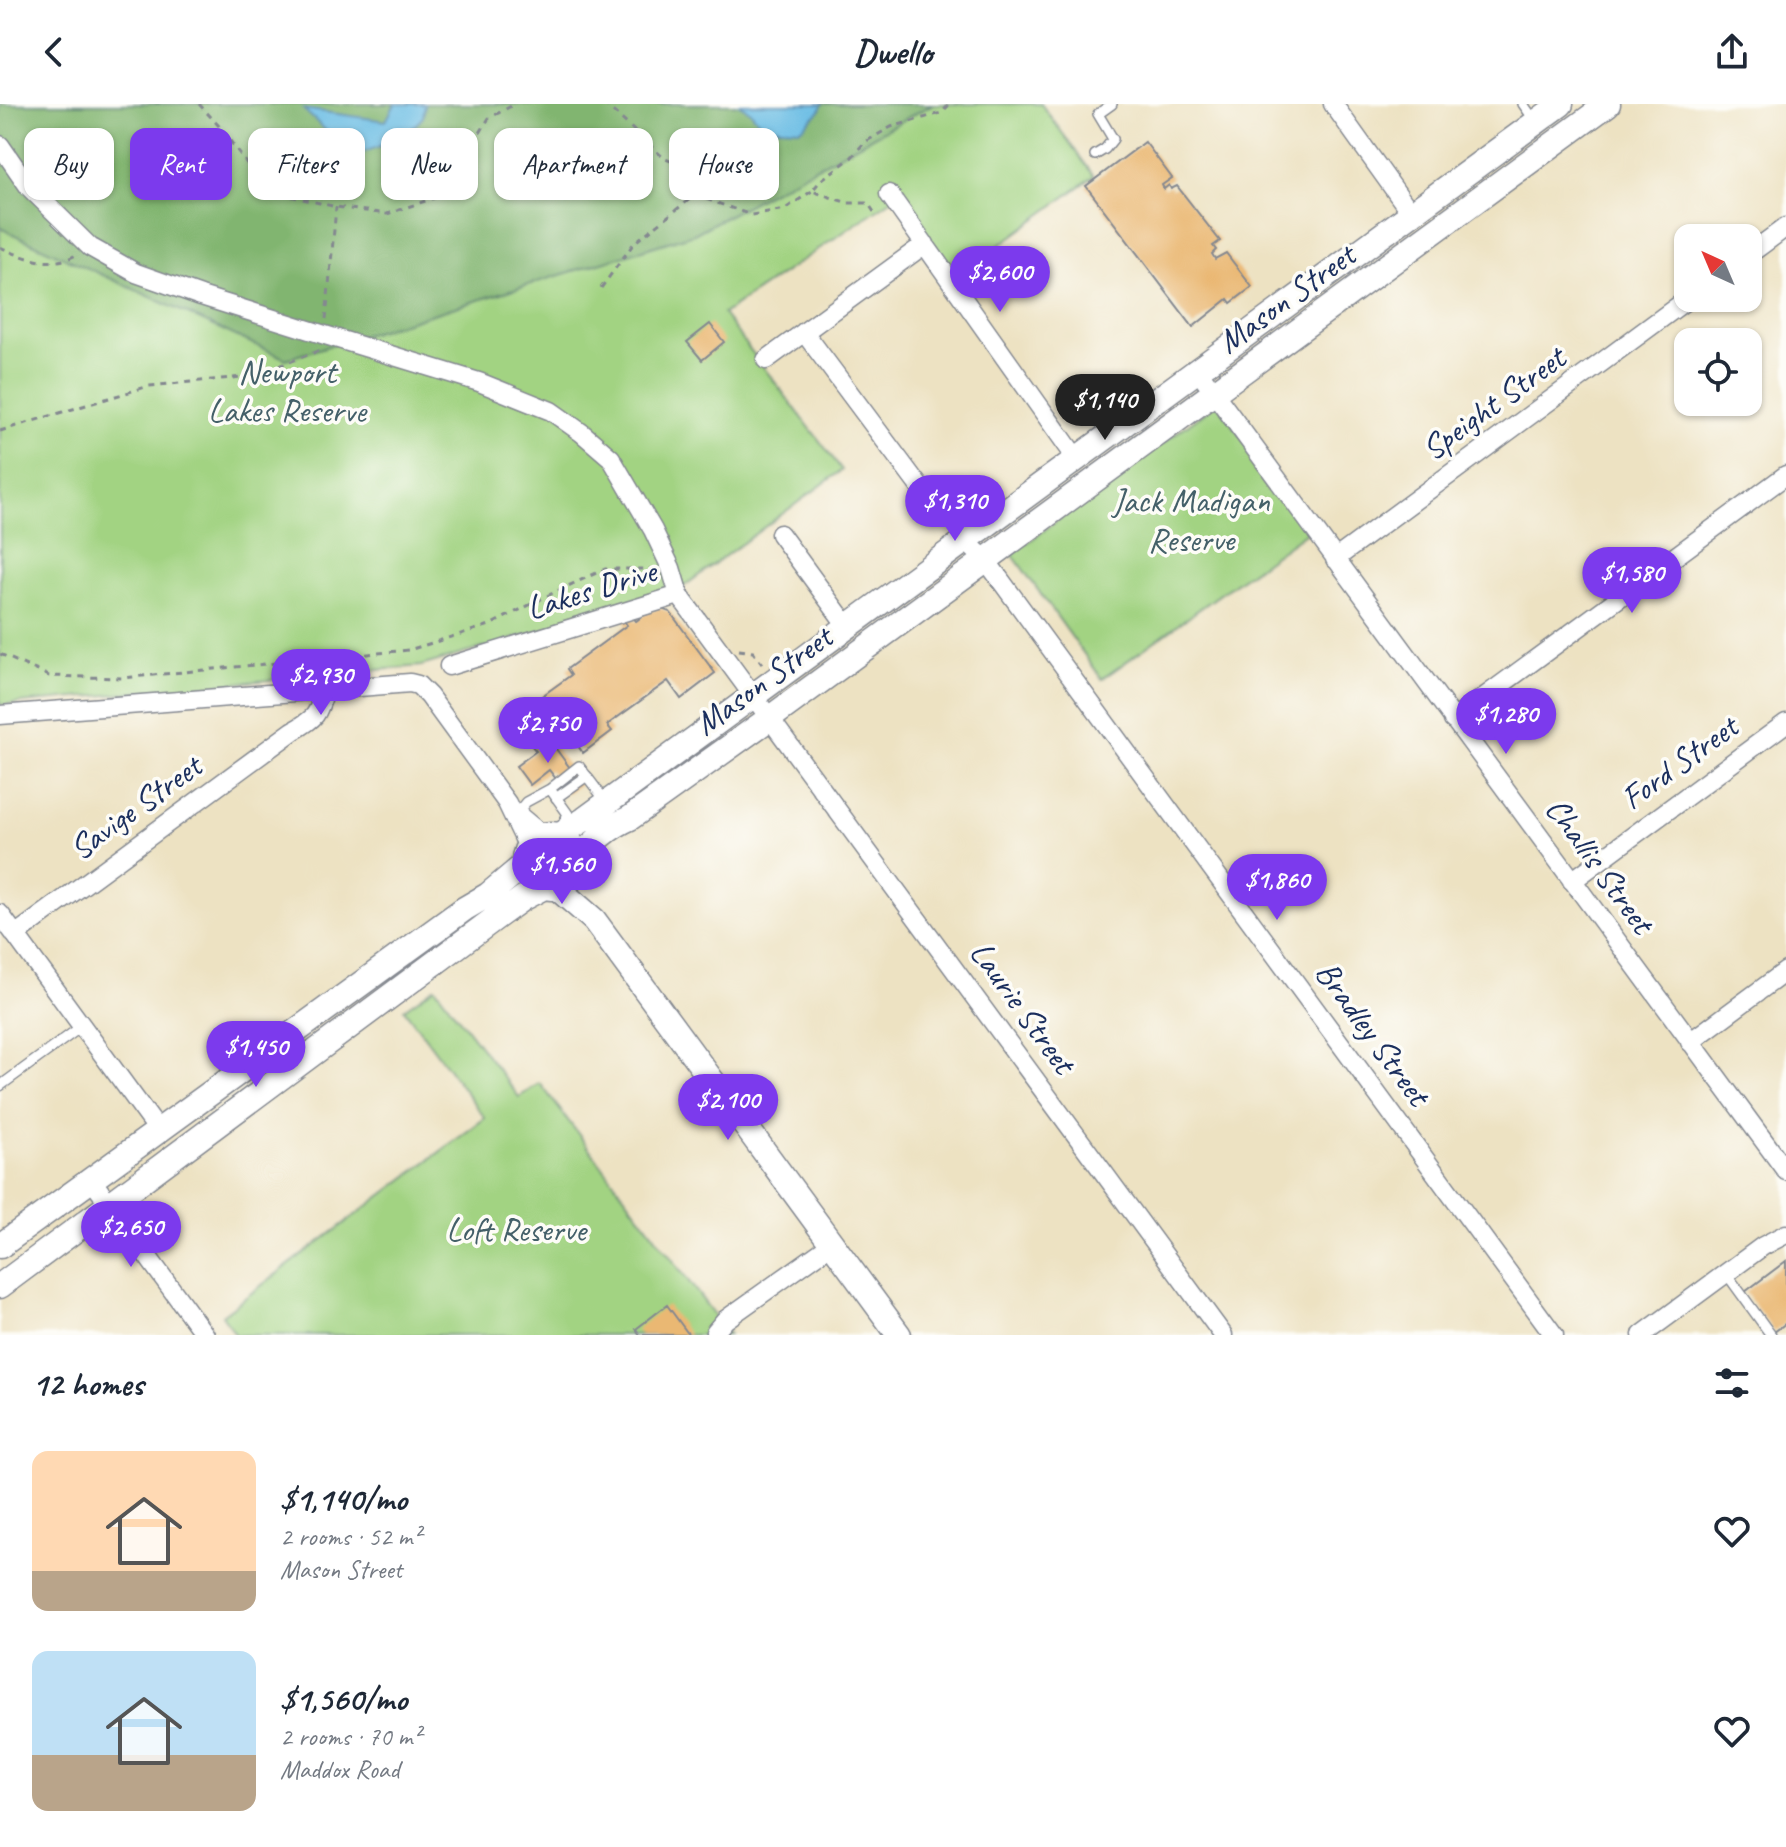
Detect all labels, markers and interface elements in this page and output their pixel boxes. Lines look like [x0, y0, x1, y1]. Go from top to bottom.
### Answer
text: Dwello [854, 29, 932, 75]
icon: back [32, 30, 76, 74]
icon: share [1710, 30, 1754, 74]
chip: Buy [24, 128, 114, 200]
chip: Rent [130, 128, 232, 200]
chip: Filters [248, 128, 365, 200]
chip: New [381, 128, 478, 200]
chip: Apartment [494, 128, 653, 200]
chip: House [669, 128, 779, 200]
north arrow [1674, 224, 1762, 312]
map controls [1674, 224, 1762, 416]
street label: Mason Street [1209, 231, 1366, 362]
pin: $2,600 [935, 246, 1065, 314]
text: $2,600 [968, 255, 1032, 288]
button: locate [1674, 328, 1762, 416]
street label: Speight Street [1413, 334, 1576, 470]
park label: Newport Lakes Reserve [208, 350, 368, 432]
pin: $1,140 [1040, 374, 1170, 442]
text: $1,140 [1073, 383, 1137, 416]
pin: $1,310 [890, 475, 1020, 543]
park label: Jack Madigan Reserve [1110, 479, 1271, 561]
text: $1,310 [923, 484, 987, 517]
pin: $1,580 [1567, 547, 1697, 615]
street label: Lakes Drive [521, 548, 664, 629]
text: $1,580 [1600, 556, 1664, 589]
street label: Mason Street [686, 613, 843, 744]
pin: $2,930 [256, 649, 386, 717]
text: $2,930 [289, 658, 353, 691]
pin: $1,280 [1441, 688, 1571, 756]
pin: $2,750 [483, 697, 613, 765]
text: $1,280 [1474, 697, 1538, 730]
street label: Ford Street [1612, 703, 1749, 819]
text: $2,750 [516, 706, 580, 739]
street label: Savige Street [61, 743, 212, 869]
street label: Challis Street [1536, 789, 1666, 944]
pin: $1,560 [497, 838, 627, 906]
text: $1,560 [530, 847, 594, 880]
pin: $1,860 [1212, 854, 1342, 922]
text: $1,860 [1245, 863, 1309, 896]
street label: Laurie Street [961, 932, 1088, 1085]
street label: Bradley Street [1306, 952, 1442, 1117]
pin: $1,450 [191, 1021, 321, 1089]
text: $1,450 [224, 1030, 288, 1063]
pin: $2,100 [663, 1074, 793, 1142]
text: $2,100 [696, 1083, 760, 1116]
pin: $2,650 [66, 1201, 196, 1269]
park label: Loft Reserve [446, 1208, 589, 1251]
text: $2,650 [99, 1210, 163, 1243]
icon: filters [1710, 1361, 1754, 1405]
text: 12 homes [32, 1362, 143, 1405]
text: $1,140/mo [280, 1477, 407, 1520]
icon: home [96, 1483, 192, 1579]
icon: heart [1710, 1509, 1754, 1553]
text: 2 rooms · 52 m² [280, 1520, 421, 1553]
text: Mason Street [280, 1553, 402, 1586]
text: $1,560/mo [280, 1677, 407, 1720]
icon: home [96, 1683, 192, 1779]
icon: heart [1710, 1709, 1754, 1753]
text: 2 rooms · 70 m² [280, 1720, 421, 1753]
text: Maddox Road [280, 1753, 399, 1786]

